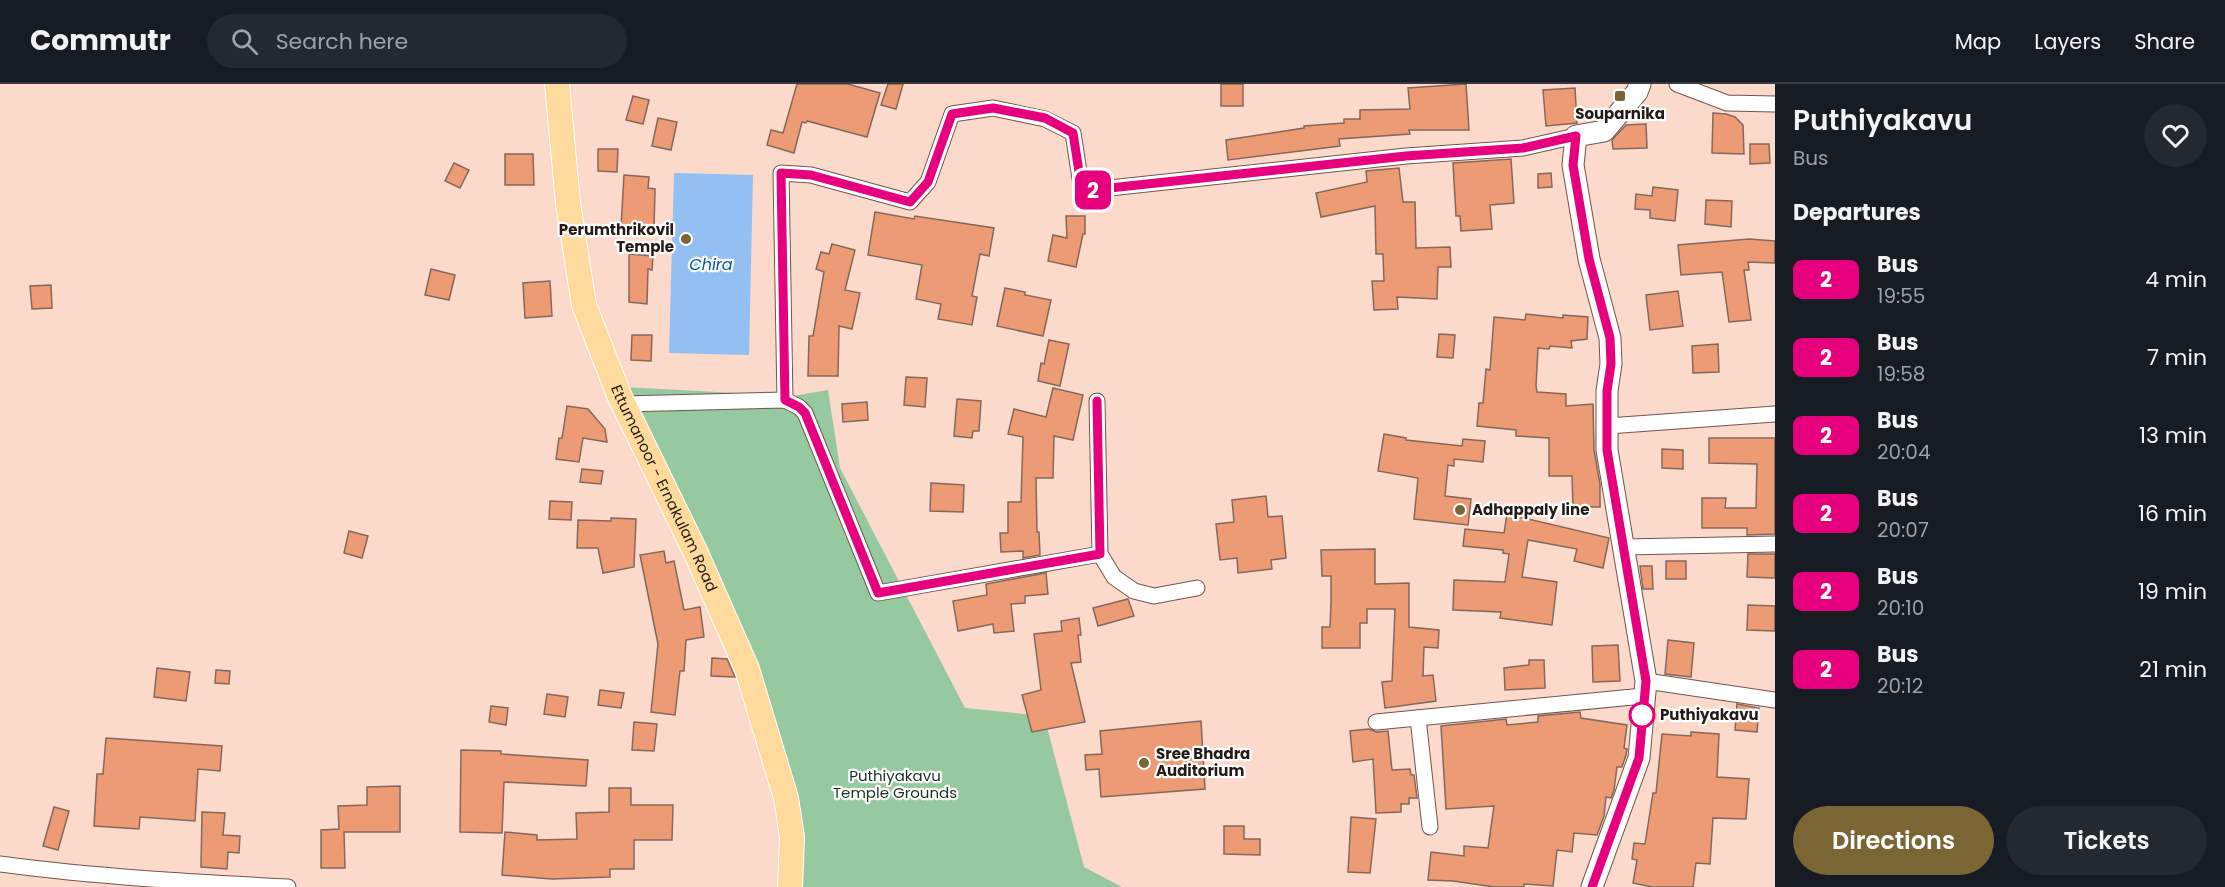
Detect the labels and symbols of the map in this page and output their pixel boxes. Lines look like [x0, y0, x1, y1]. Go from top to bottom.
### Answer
marker: Souparnika [1613, 89, 1627, 103]
place label: Souparnika [1575, 103, 1665, 124]
line badge: 2 [1074, 170, 1112, 210]
place label: Perumthrikovil Temple [559, 219, 674, 257]
marker: Perumthrikovil Temple [679, 232, 693, 246]
water label: Chira [689, 253, 733, 276]
street label: Ettumanoor - Ernakulam Road [606, 382, 723, 595]
place label: Adhappaly line [1472, 499, 1589, 520]
marker: Adhappaly line [1453, 503, 1467, 517]
marker: Puthiyakavu [1629, 702, 1655, 728]
place label: Puthiyakavu [1660, 704, 1759, 725]
place label: Sree Bhadra Auditorium [1156, 743, 1250, 781]
marker: Sree Bhadra Auditorium [1137, 756, 1151, 770]
park label: Puthiyakavu Temple Grounds [833, 765, 957, 803]

